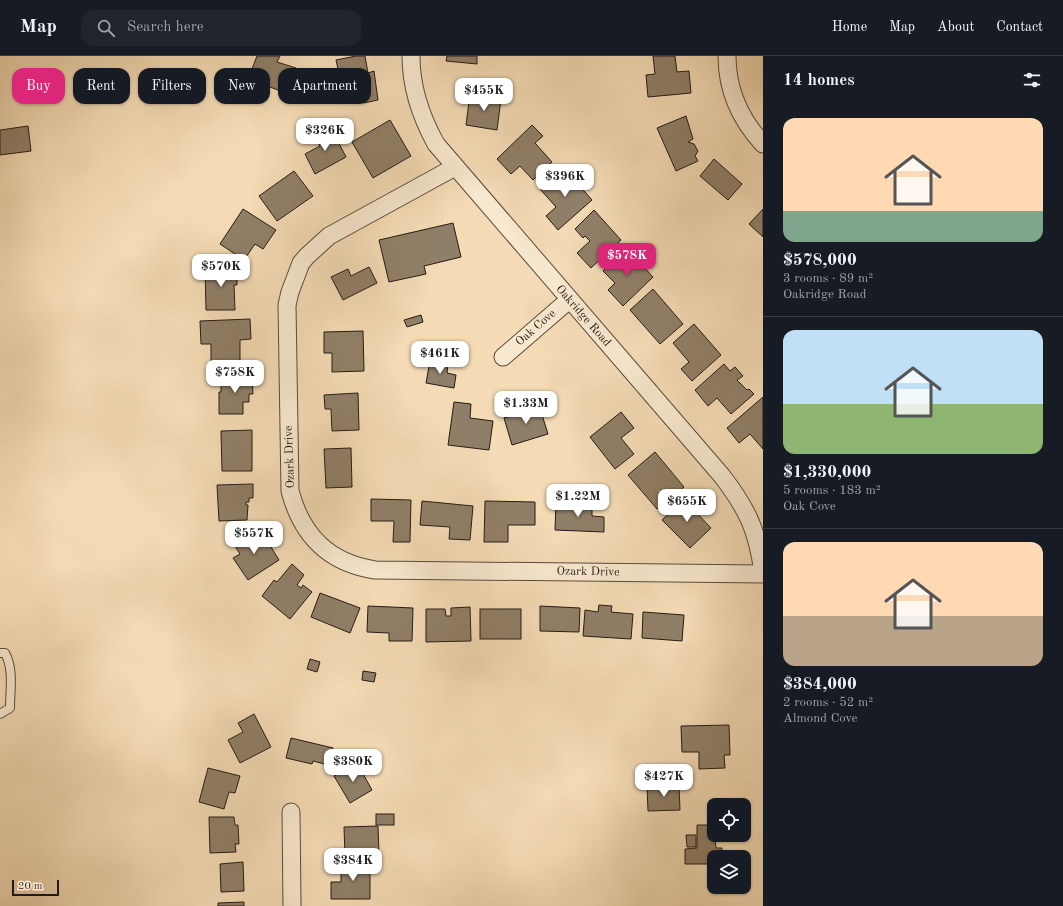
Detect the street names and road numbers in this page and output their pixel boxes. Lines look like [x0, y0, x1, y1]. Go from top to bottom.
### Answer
street label: Oakridge Road [553, 283, 613, 349]
street label: Oak Cove [514, 307, 559, 349]
street label: Ozark Drive [283, 425, 297, 489]
street label: Ozark Drive [556, 565, 620, 579]

